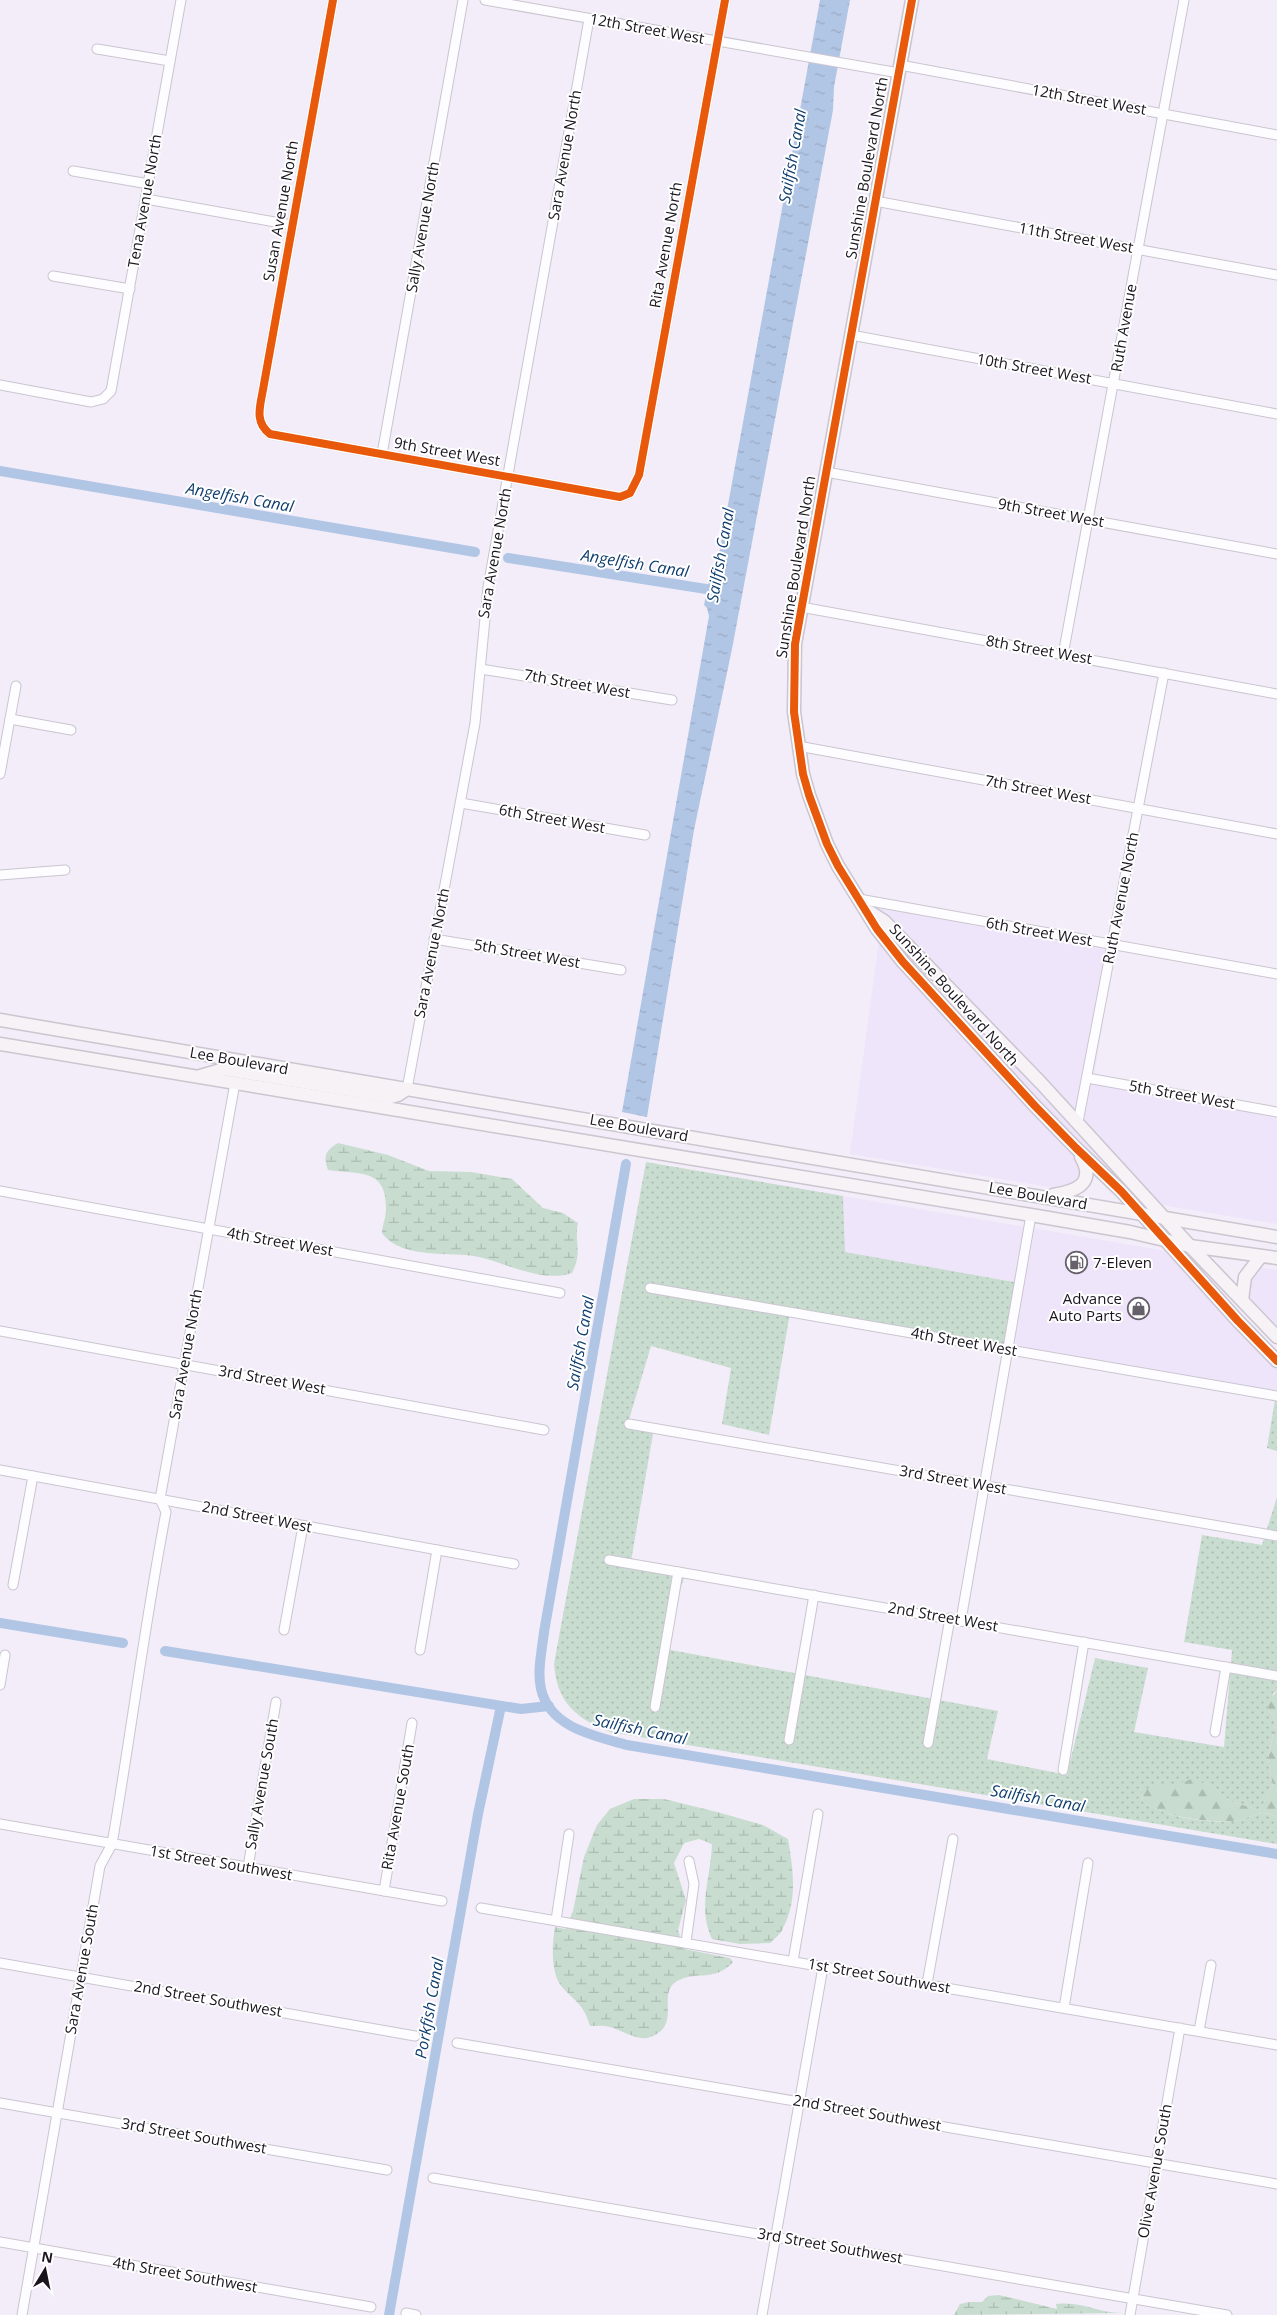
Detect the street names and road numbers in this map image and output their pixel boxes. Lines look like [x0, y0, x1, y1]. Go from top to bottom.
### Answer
street label: 12th Street West [588, 8, 706, 48]
street label: Sunshine Boulevard North [840, 75, 892, 260]
street label: 12th Street West [1030, 79, 1148, 119]
street label: Sara Avenue North [543, 88, 585, 222]
street label: Tena Avenue North [122, 132, 166, 269]
street label: Susan Avenue North [258, 139, 302, 283]
street label: Sally Avenue North [401, 160, 443, 294]
street label: Rita Avenue North [644, 180, 686, 309]
street label: 11th Street West [1017, 217, 1135, 257]
street label: Ruth Avenue [1105, 282, 1141, 373]
street label: 10th Street West [975, 348, 1093, 388]
street label: 9th Street West [392, 432, 502, 470]
street label: Sunshine Boulevard North [771, 474, 819, 659]
street label: Sara Avenue North [473, 486, 515, 620]
street label: 9th Street West [996, 493, 1106, 531]
street label: 8th Street West [984, 630, 1094, 668]
street label: 7th Street West [522, 664, 632, 702]
street label: 7th Street West [983, 770, 1093, 808]
street label: 6th Street West [497, 799, 607, 837]
street label: Ruth Avenue North [1097, 830, 1143, 965]
street label: Sara Avenue North [409, 886, 453, 1020]
street label: 6th Street West [984, 912, 1094, 950]
street label: Sunshine Boulevard North [886, 919, 1024, 1070]
street label: 5th Street West [472, 934, 582, 972]
street label: Lee Boulevard [188, 1041, 290, 1079]
street label: 5th Street West [1127, 1075, 1237, 1113]
street label: Lee Boulevard [588, 1108, 690, 1146]
street label: Lee Boulevard [987, 1176, 1089, 1214]
street label: 4th Street West [225, 1222, 335, 1260]
street label: Sara Avenue North [164, 1287, 206, 1421]
street label: 4th Street West [909, 1322, 1019, 1360]
street label: 3rd Street West [217, 1360, 327, 1398]
street label: 3rd Street West [898, 1460, 1008, 1498]
street label: 2nd Street West [201, 1496, 314, 1536]
street label: 2nd Street West [887, 1596, 1000, 1636]
street label: Sally Avenue South [240, 1717, 282, 1851]
street label: Rita Avenue South [376, 1742, 418, 1871]
street label: 1st Street Southwest [148, 1840, 294, 1884]
street label: Sara Avenue South [60, 1902, 102, 2036]
street label: 1st Street Southwest [806, 1953, 952, 1997]
street label: 2nd Street Southwest [132, 1975, 284, 2021]
street label: 2nd Street Southwest [791, 2089, 943, 2135]
street label: Olive Avenue South [1132, 2102, 1176, 2240]
street label: 3rd Street Southwest [120, 2112, 268, 2158]
street label: 3rd Street Southwest [756, 2222, 904, 2268]
street label: 4th Street Southwest [111, 2251, 259, 2297]

